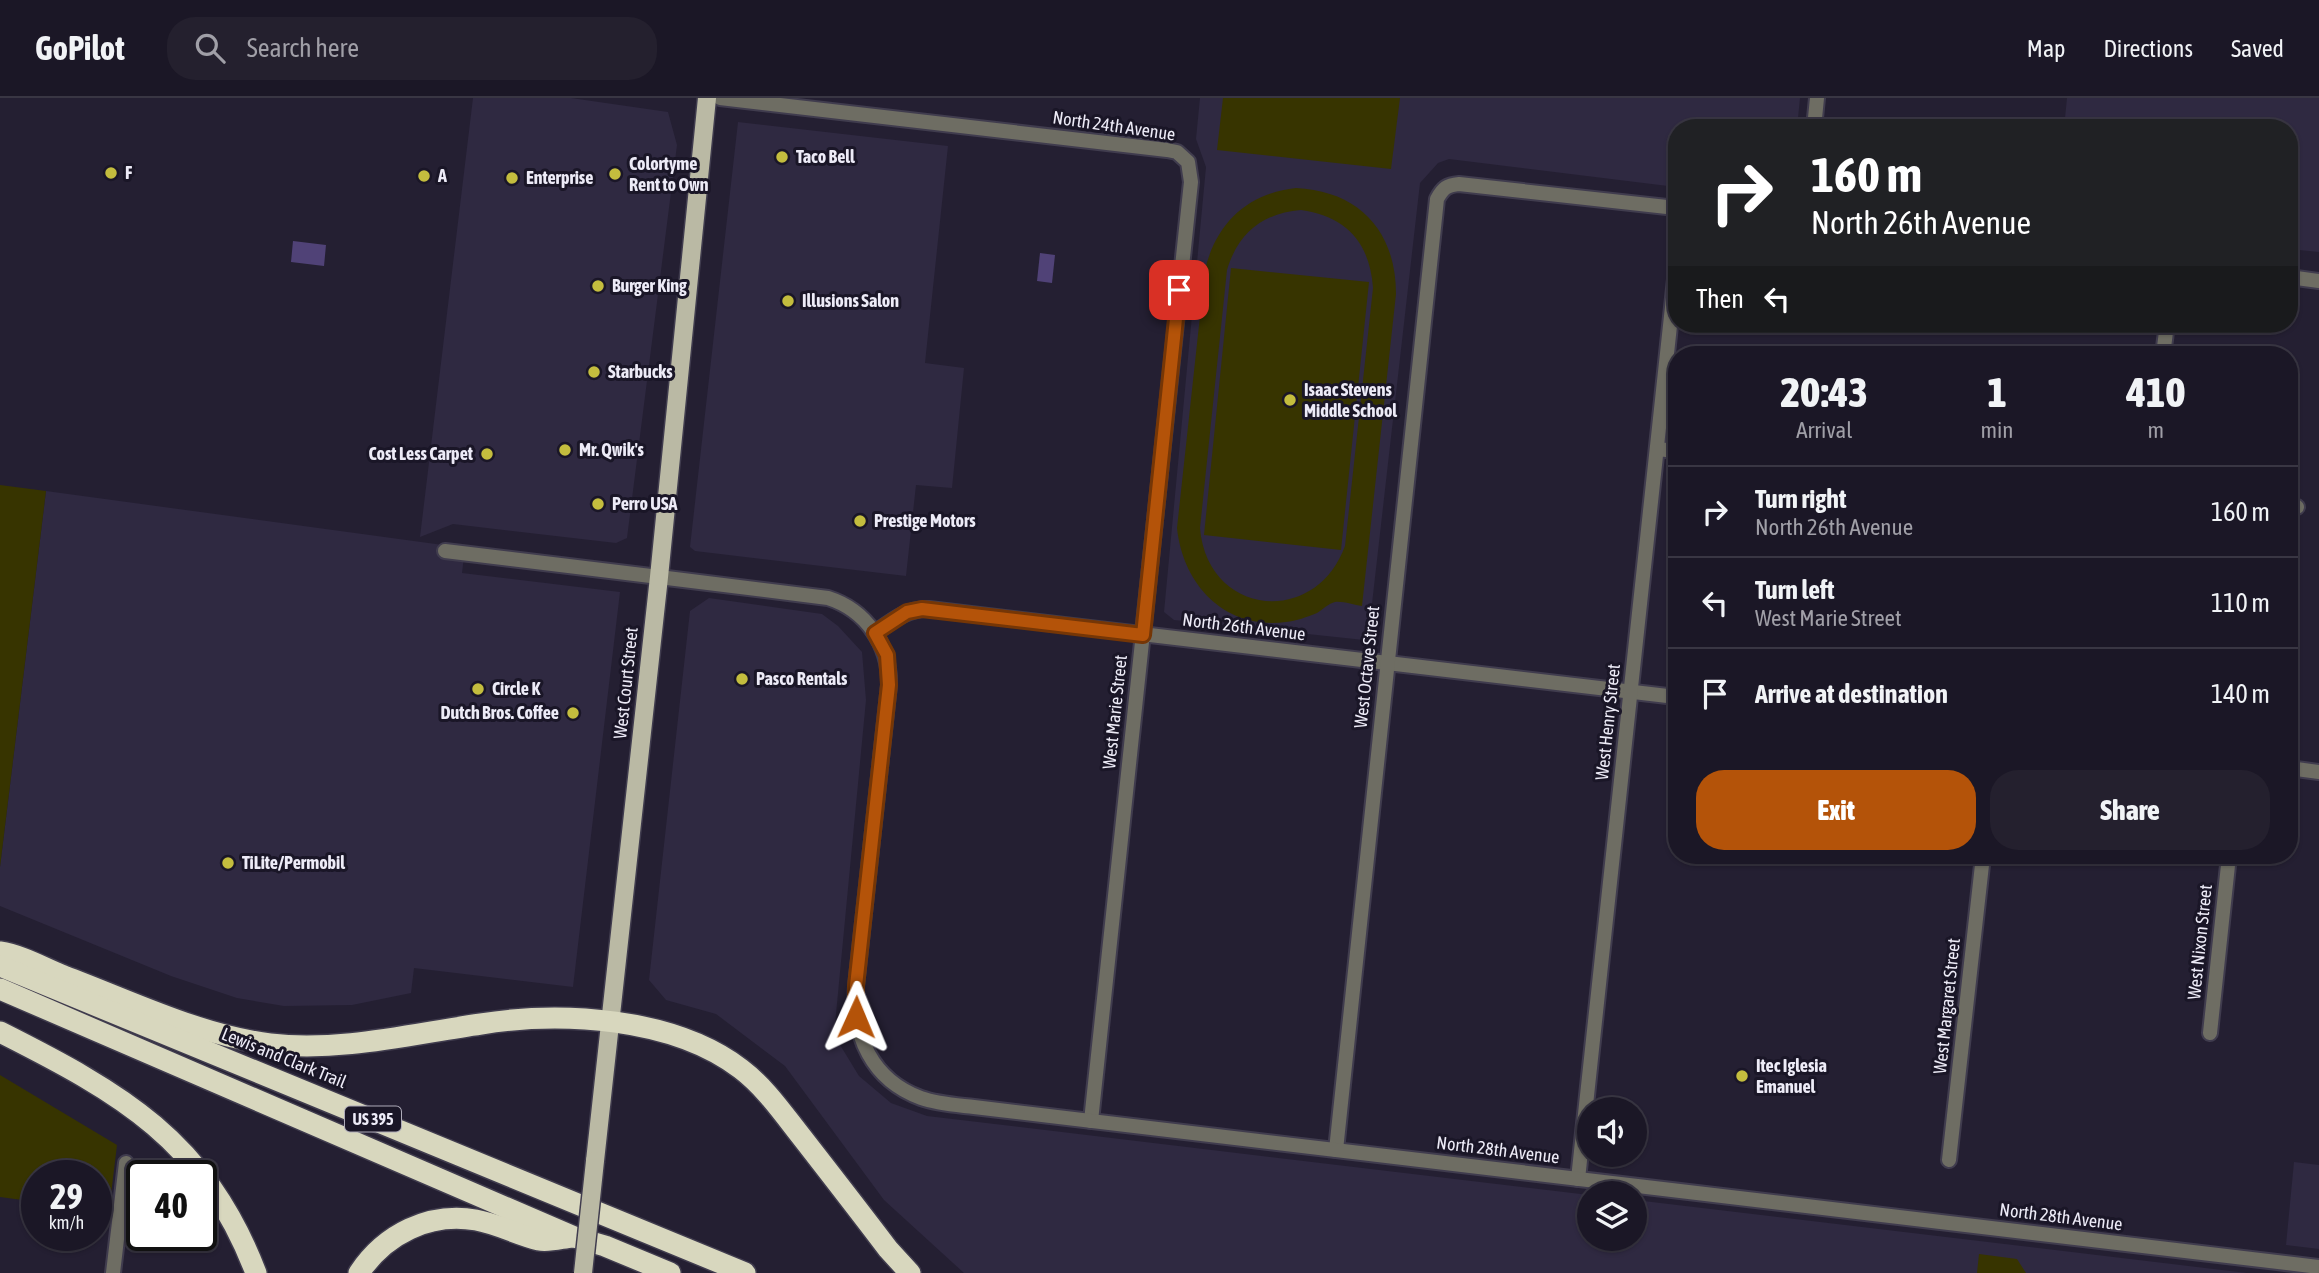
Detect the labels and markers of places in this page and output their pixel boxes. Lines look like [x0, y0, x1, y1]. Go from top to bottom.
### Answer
place label: Taco Bell [796, 146, 855, 167]
marker: Taco Bell [774, 149, 790, 165]
place label: Colortyme Rent to Own [629, 153, 709, 195]
place label: F [125, 162, 132, 183]
marker: F [103, 165, 119, 181]
place label: A [437, 165, 447, 186]
marker: Colortyme Rent to Own [607, 166, 623, 182]
place label: Enterprise [526, 167, 593, 188]
marker: A [416, 168, 432, 184]
marker: Enterprise [504, 170, 520, 186]
pin [1149, 260, 1209, 320]
place label: Burger King [612, 275, 687, 296]
marker: Burger King [590, 278, 606, 294]
place label: Illusions Salon [802, 290, 899, 311]
marker: Illusions Salon [780, 293, 796, 309]
place label: Starbucks [608, 361, 673, 382]
marker: Starbucks [586, 364, 602, 380]
place label: Isaac Stevens Middle School [1304, 379, 1397, 421]
marker: Isaac Stevens Middle School [1282, 392, 1298, 408]
place label: Mr. Qwik's [579, 439, 645, 460]
marker: Mr. Qwik's [557, 442, 573, 458]
place label: Cost Less Carpet [368, 443, 474, 464]
marker: Cost Less Carpet [479, 446, 495, 462]
place label: Perro USA [612, 493, 678, 514]
marker: Perro USA [590, 496, 606, 512]
place label: Prestige Motors [874, 510, 976, 531]
marker: Prestige Motors [852, 513, 868, 529]
place label: Pasco Rentals [756, 668, 848, 689]
marker: Pasco Rentals [734, 671, 750, 687]
place label: Circle K [492, 678, 540, 699]
marker: Circle K [470, 681, 486, 697]
place label: Dutch Bros. Coffee [440, 702, 559, 723]
marker: Dutch Bros. Coffee [565, 705, 581, 721]
place label: TiLite/Permobil [242, 852, 345, 873]
marker: TiLite/Permobil [220, 855, 236, 871]
place label: Itec Iglesia Emanuel [1756, 1055, 1827, 1097]
marker: Itec Iglesia Emanuel [1734, 1068, 1750, 1084]

